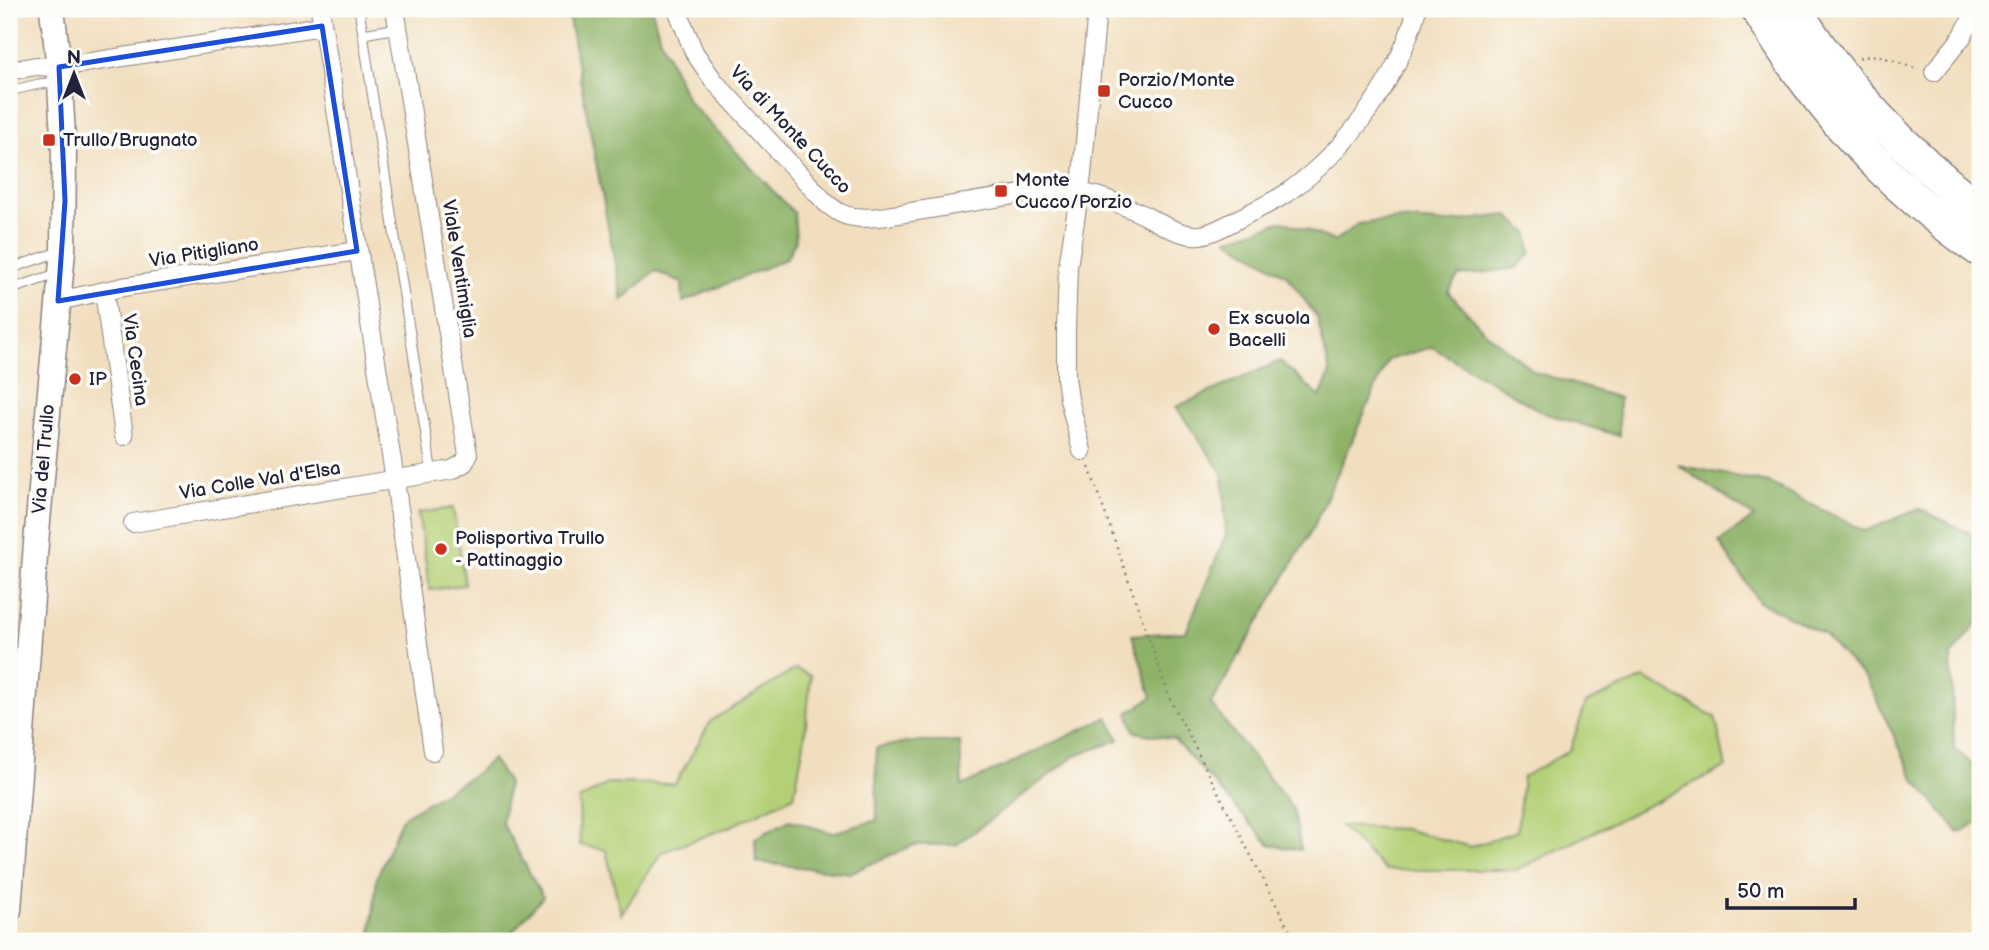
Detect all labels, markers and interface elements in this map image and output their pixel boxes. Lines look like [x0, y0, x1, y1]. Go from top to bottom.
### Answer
north arrow [38, 38, 108, 108]
text: N [67, 47, 81, 70]
street label: Via di Monte Cucco [725, 61, 855, 199]
place label: Porzio/Monte Cucco [1118, 69, 1235, 114]
marker: Porzio/Monte Cucco [1096, 83, 1112, 99]
place label: Trullo/Brugnato [63, 129, 198, 152]
marker: Trullo/Brugnato [41, 132, 57, 148]
place label: Monte Cucco/Porzio [1015, 169, 1132, 214]
marker: Monte Cucco/Porzio [993, 183, 1009, 199]
street label: Viale Ventimiglia [437, 198, 481, 340]
street label: Via Pitigliano [148, 233, 260, 273]
place label: Ex scuola Bacelli [1228, 307, 1310, 352]
street label: Via Cecina [117, 312, 153, 408]
marker: Ex scuola Bacelli [1206, 321, 1222, 337]
place label: IP [89, 368, 107, 391]
marker: IP [67, 371, 83, 387]
street label: Via del Trullo [28, 403, 60, 515]
street label: Via Colle Val d'Elsa [178, 457, 342, 505]
place label: Polisportiva Trullo - Pattinaggio [455, 527, 605, 572]
marker: Polisportiva Trullo - Pattinaggio [433, 541, 449, 557]
scale bar [1727, 866, 1854, 910]
text: 50 m [1737, 879, 1784, 904]

